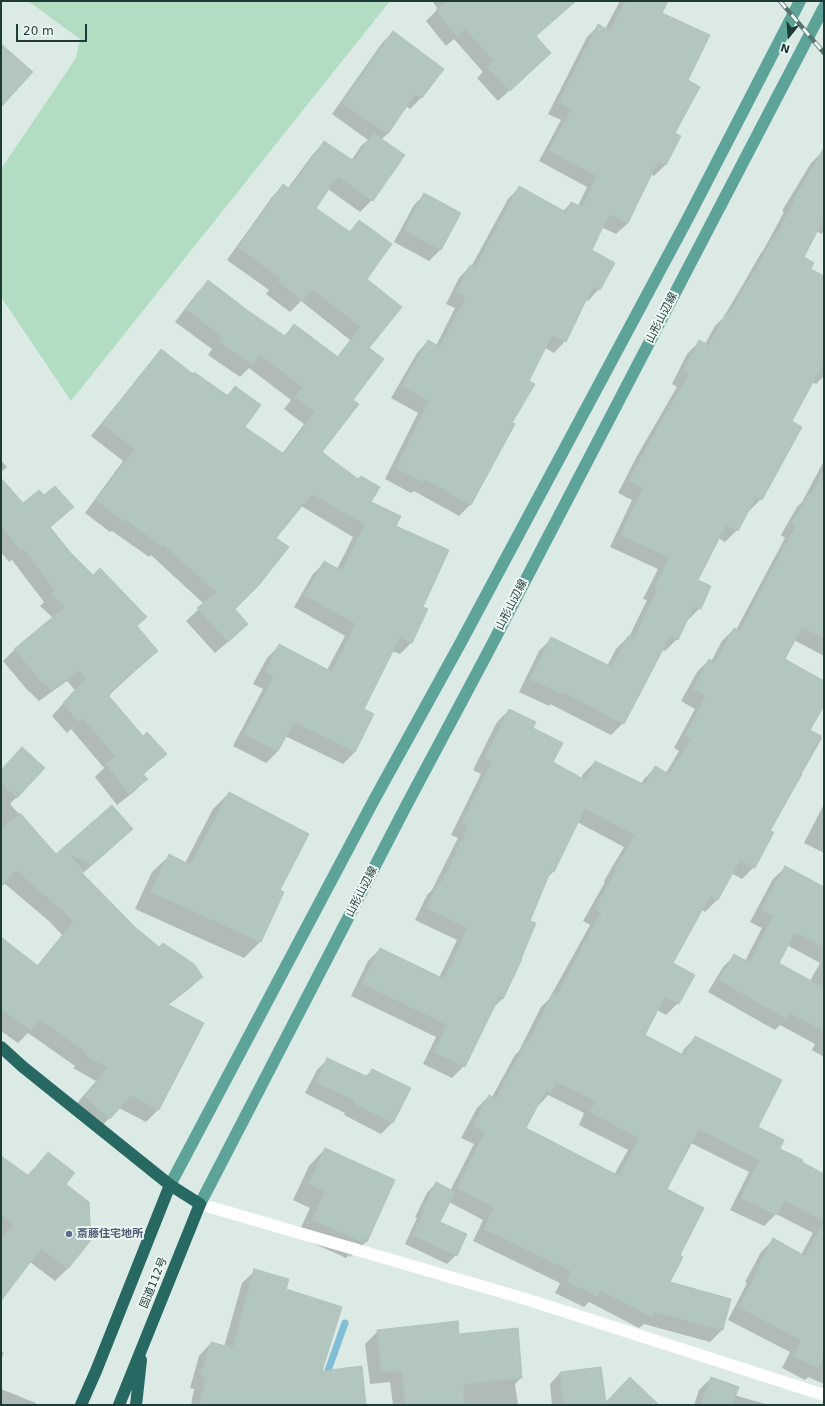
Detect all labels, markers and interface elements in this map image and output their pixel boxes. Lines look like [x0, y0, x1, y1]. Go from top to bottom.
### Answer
scale bar [18, 16, 89, 42]
north arrow [769, 16, 809, 56]
text: 20 m [23, 24, 54, 38]
text: N [779, 40, 792, 56]
street label: 山形山辺線 [644, 291, 680, 345]
street label: 山形山辺線 [494, 578, 530, 632]
street label: 山形山辺線 [344, 865, 380, 919]
place label: 斎藤住宅地所 [77, 1227, 143, 1241]
marker: 斎藤住宅地所 [64, 1229, 74, 1239]
street label: 国道112号 [138, 1255, 170, 1311]

